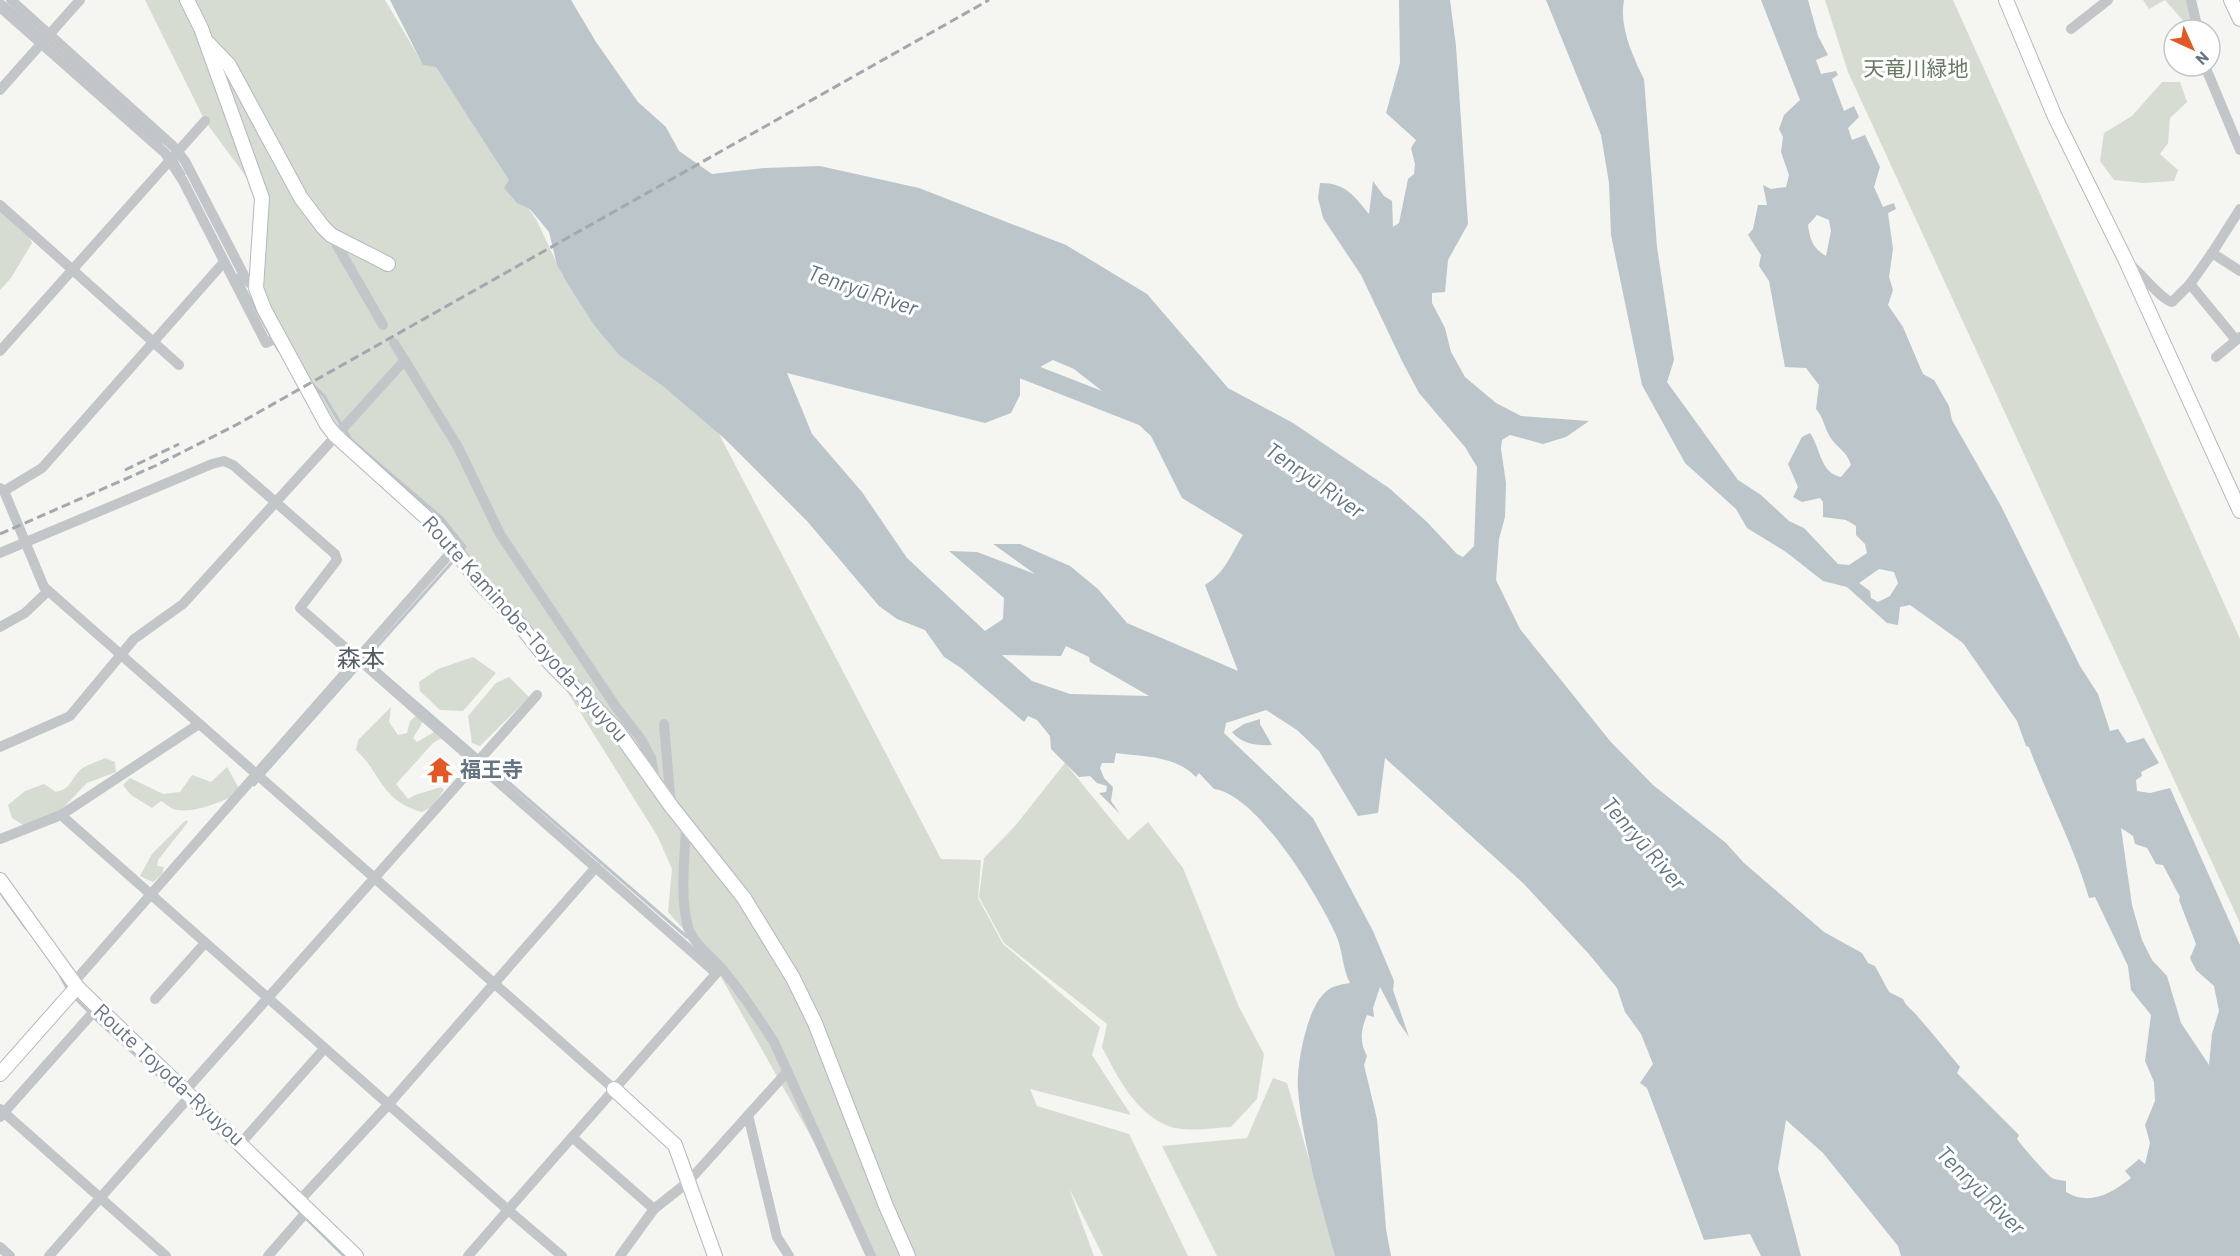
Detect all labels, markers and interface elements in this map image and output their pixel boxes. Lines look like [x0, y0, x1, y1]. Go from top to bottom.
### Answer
north arrow [2162, 18, 2222, 78]
text: N [2192, 48, 2213, 69]
park label: 天竜川緑地 [1864, 55, 1969, 80]
water label: Tenryū River [805, 258, 923, 320]
water label: Tenryū River [1261, 436, 1371, 523]
street label: Route Kaminobe-Toyoda-Ryuyou [418, 510, 634, 746]
district label: 森本 [337, 643, 385, 672]
temple icon: 福王寺 [425, 755, 455, 785]
place label: 福王寺 [460, 756, 523, 781]
water label: Tenryū River [1597, 790, 1693, 895]
street label: Route Toyoda-Ryuyou [90, 998, 251, 1150]
water label: Tenryū River [1932, 1139, 2032, 1240]

